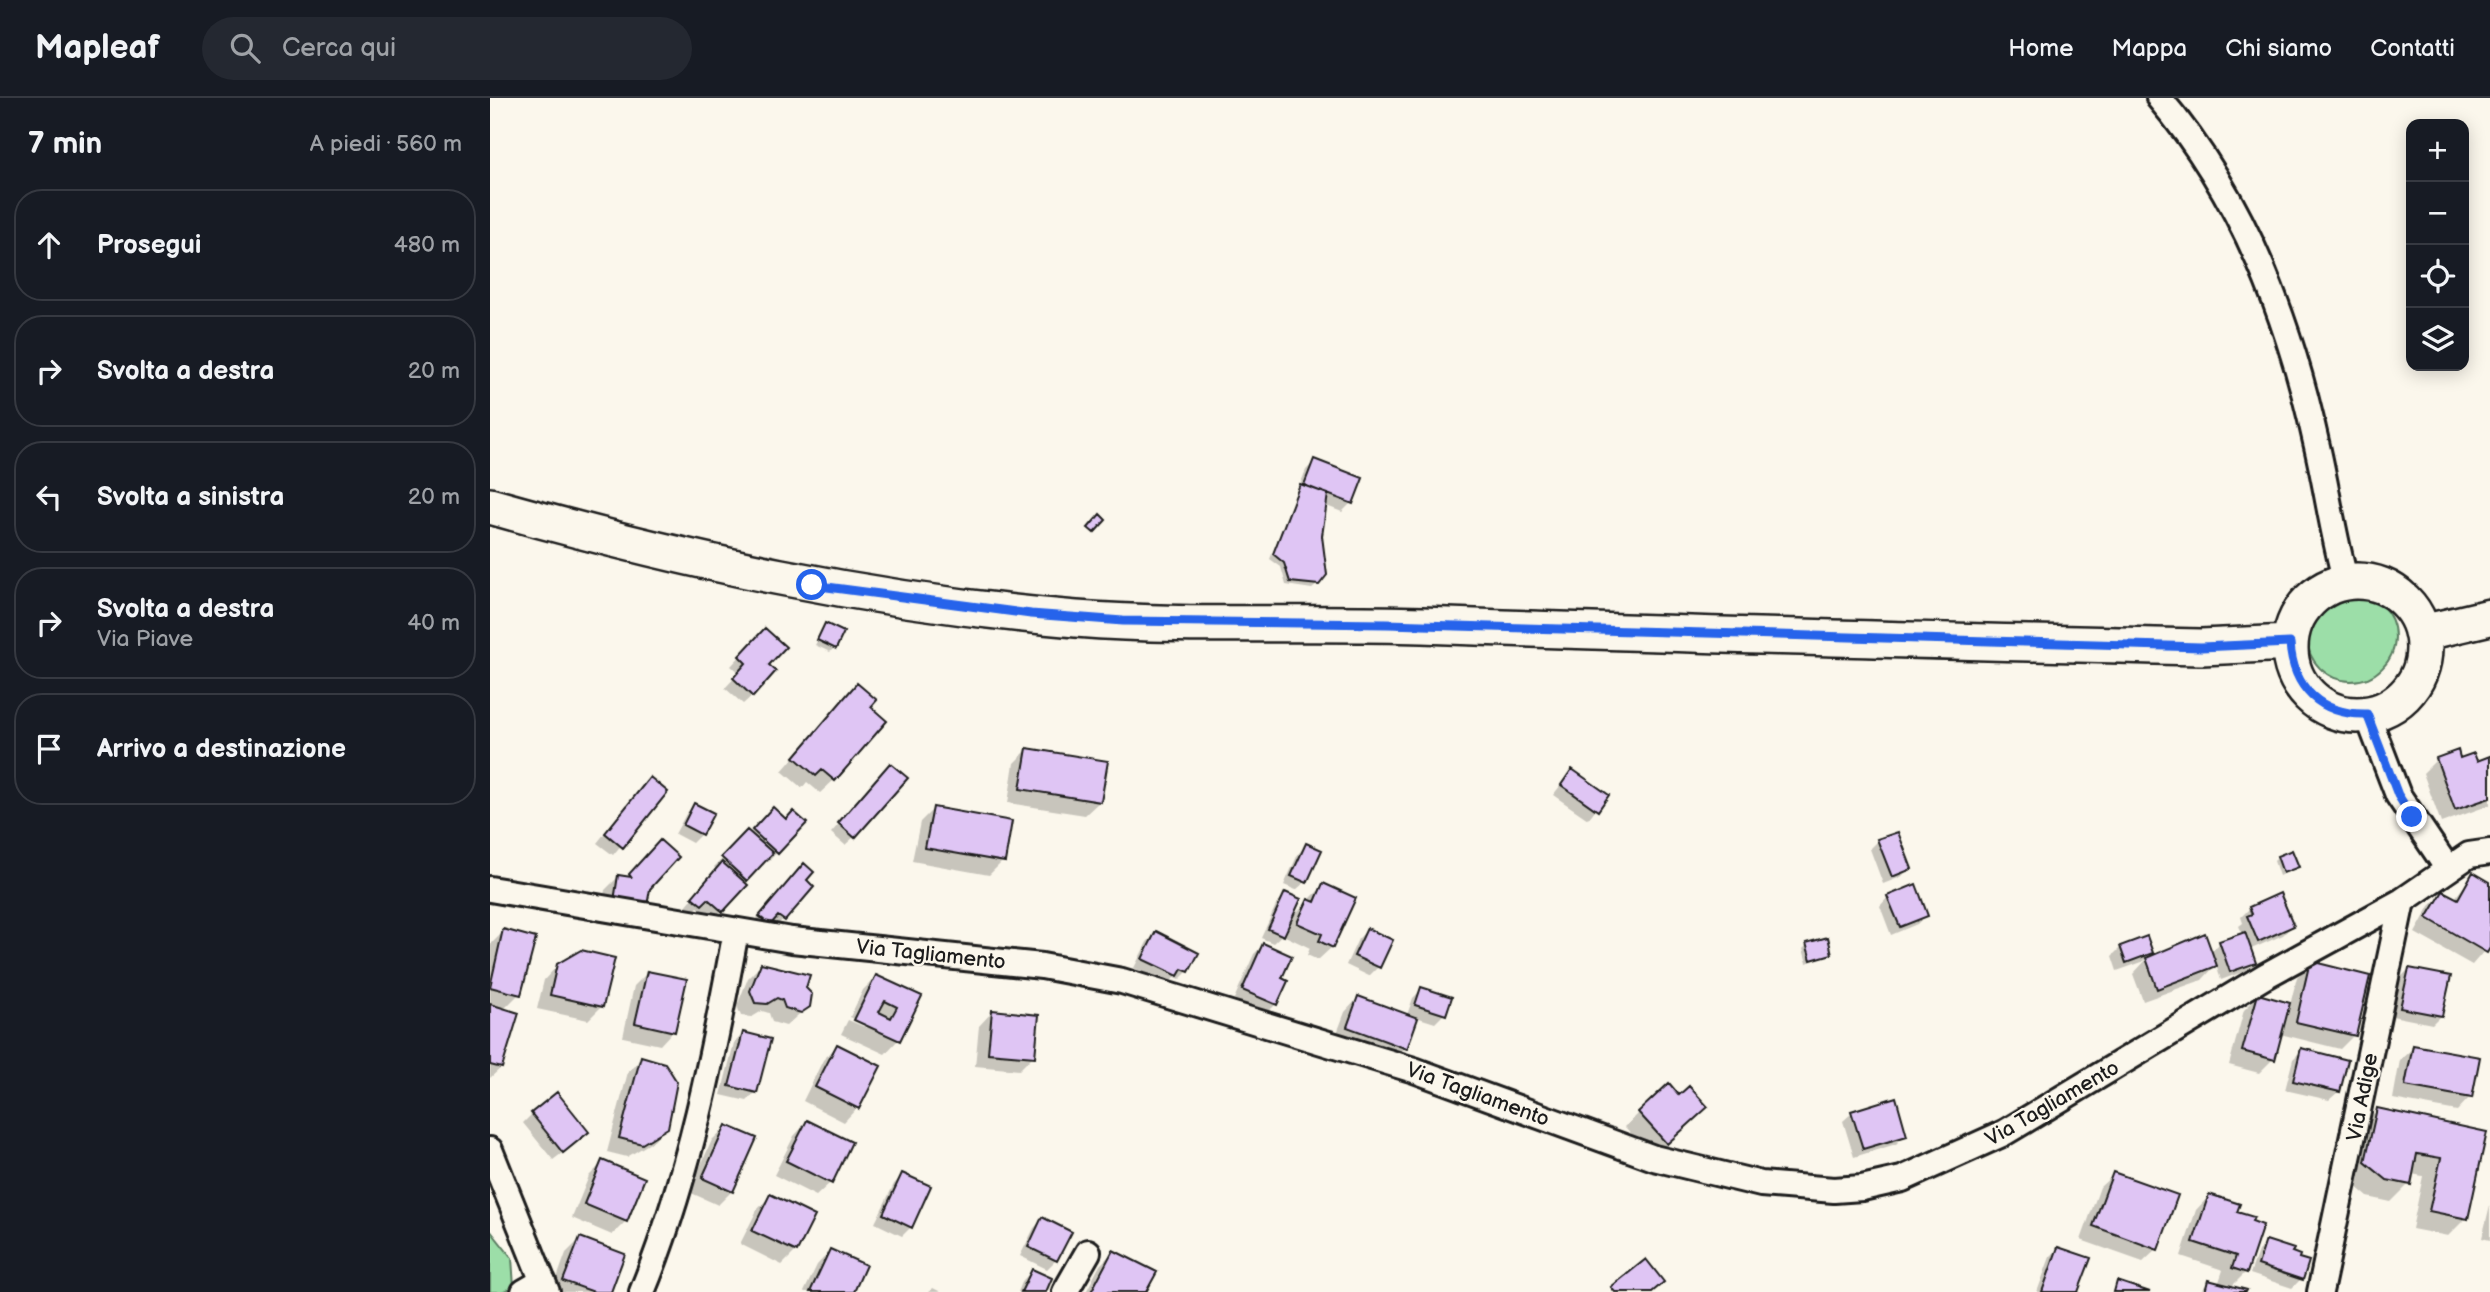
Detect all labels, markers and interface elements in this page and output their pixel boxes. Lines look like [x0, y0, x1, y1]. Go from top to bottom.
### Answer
search box [202, 17, 692, 80]
text: Mapleaf [35, 28, 160, 68]
icon: search [226, 29, 264, 67]
text: Cerca qui [282, 33, 396, 64]
text: Home [2008, 34, 2073, 63]
text: Mappa [2111, 34, 2187, 63]
text: Chi siamo [2225, 34, 2332, 63]
text: Contatti [2370, 34, 2455, 63]
map controls [2406, 119, 2469, 371]
button: + [2406, 119, 2469, 182]
text: 7 min [28, 126, 102, 162]
text: A piedi · 560 m [310, 130, 462, 158]
button: − [2406, 182, 2469, 245]
icon: ahead [30, 226, 68, 264]
text: Prosegui [97, 230, 201, 261]
text: 480 m [394, 231, 460, 259]
button: locate [2406, 245, 2469, 308]
button: layers [2406, 308, 2469, 371]
icon: right [30, 352, 68, 390]
text: Svolta a destra [97, 356, 274, 387]
text: 20 m [408, 357, 460, 385]
icon: left [30, 478, 68, 516]
text: Svolta a sinistra [97, 482, 284, 513]
text: 20 m [408, 483, 460, 511]
route start [796, 569, 827, 600]
text: Svolta a destra [97, 594, 274, 625]
icon: right [30, 604, 68, 642]
text: 40 m [407, 609, 460, 637]
text: Via Piave [97, 625, 193, 653]
icon: arrive [30, 730, 68, 768]
text: Arrivo a destinazione [97, 734, 346, 765]
route end [2396, 801, 2427, 832]
street label: Via Tagliamento [855, 934, 1007, 975]
street label: Via Adige [2342, 1051, 2383, 1143]
street label: Via Tagliamento [1981, 1055, 2124, 1152]
street label: Via Tagliamento [1403, 1057, 1553, 1132]

